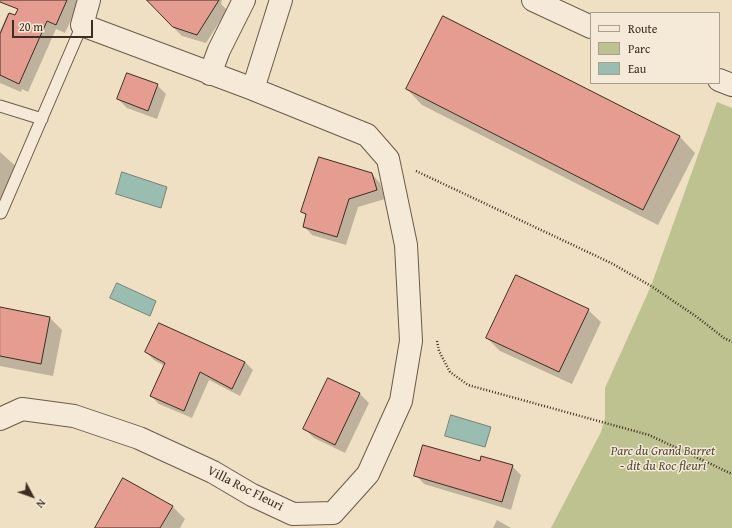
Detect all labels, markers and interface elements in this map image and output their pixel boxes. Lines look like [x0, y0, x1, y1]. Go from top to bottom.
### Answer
scale bar [14, 12, 95, 38]
legend [590, 12, 720, 84]
text: 20 m [19, 18, 43, 35]
text: Route [628, 20, 657, 37]
text: Parc [628, 40, 650, 57]
text: Eau [628, 60, 646, 77]
park label: Parc du Grand Barret - dit du Roc fleuri [611, 444, 715, 475]
street label: Villa Roc Fleuri [204, 463, 286, 515]
north arrow [12, 476, 52, 516]
text: N [33, 496, 50, 512]

